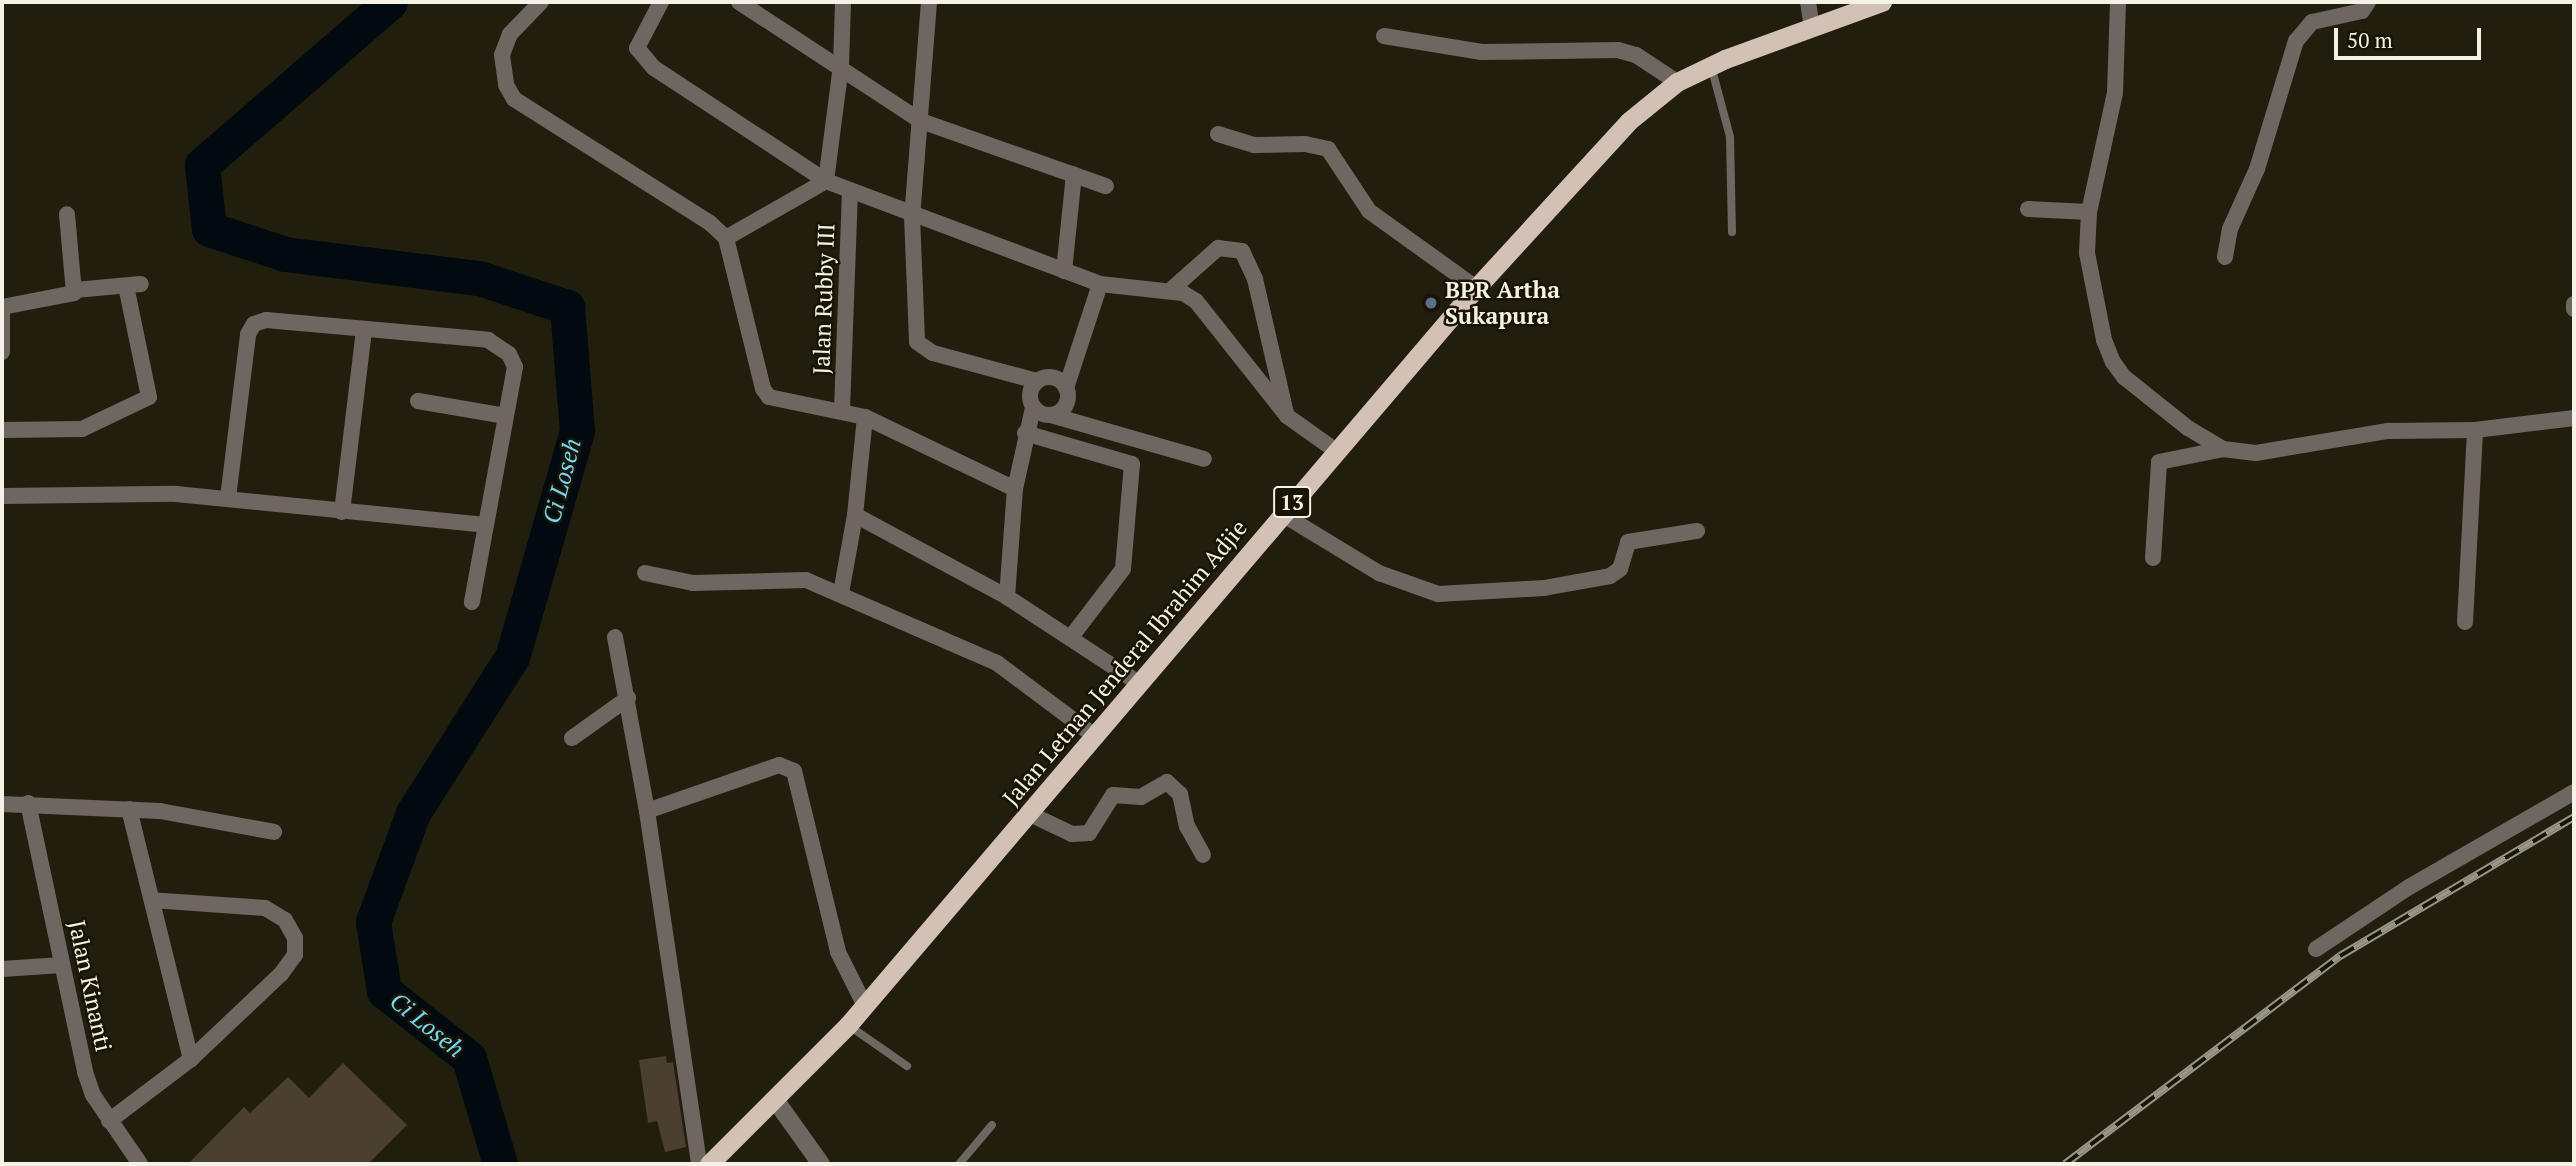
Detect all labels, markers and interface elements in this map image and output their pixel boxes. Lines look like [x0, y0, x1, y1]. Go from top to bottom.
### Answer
scale bar [2338, 14, 2485, 58]
text: 50 m [2347, 26, 2393, 54]
street label: Jalan Rubby III [808, 223, 840, 375]
place label: BPR Artha Sukapura [1445, 276, 1560, 330]
marker: BPR Artha Sukapura [1423, 295, 1439, 311]
water label: Ci Loseh [537, 435, 587, 527]
road number: 13 [1273, 484, 1311, 520]
street label: Jalan Letnan Jenderal Ibrahim Adjie [997, 514, 1253, 812]
street label: Jalan Kinanti [63, 918, 117, 1054]
water label: Ci Loseh [384, 986, 470, 1064]

